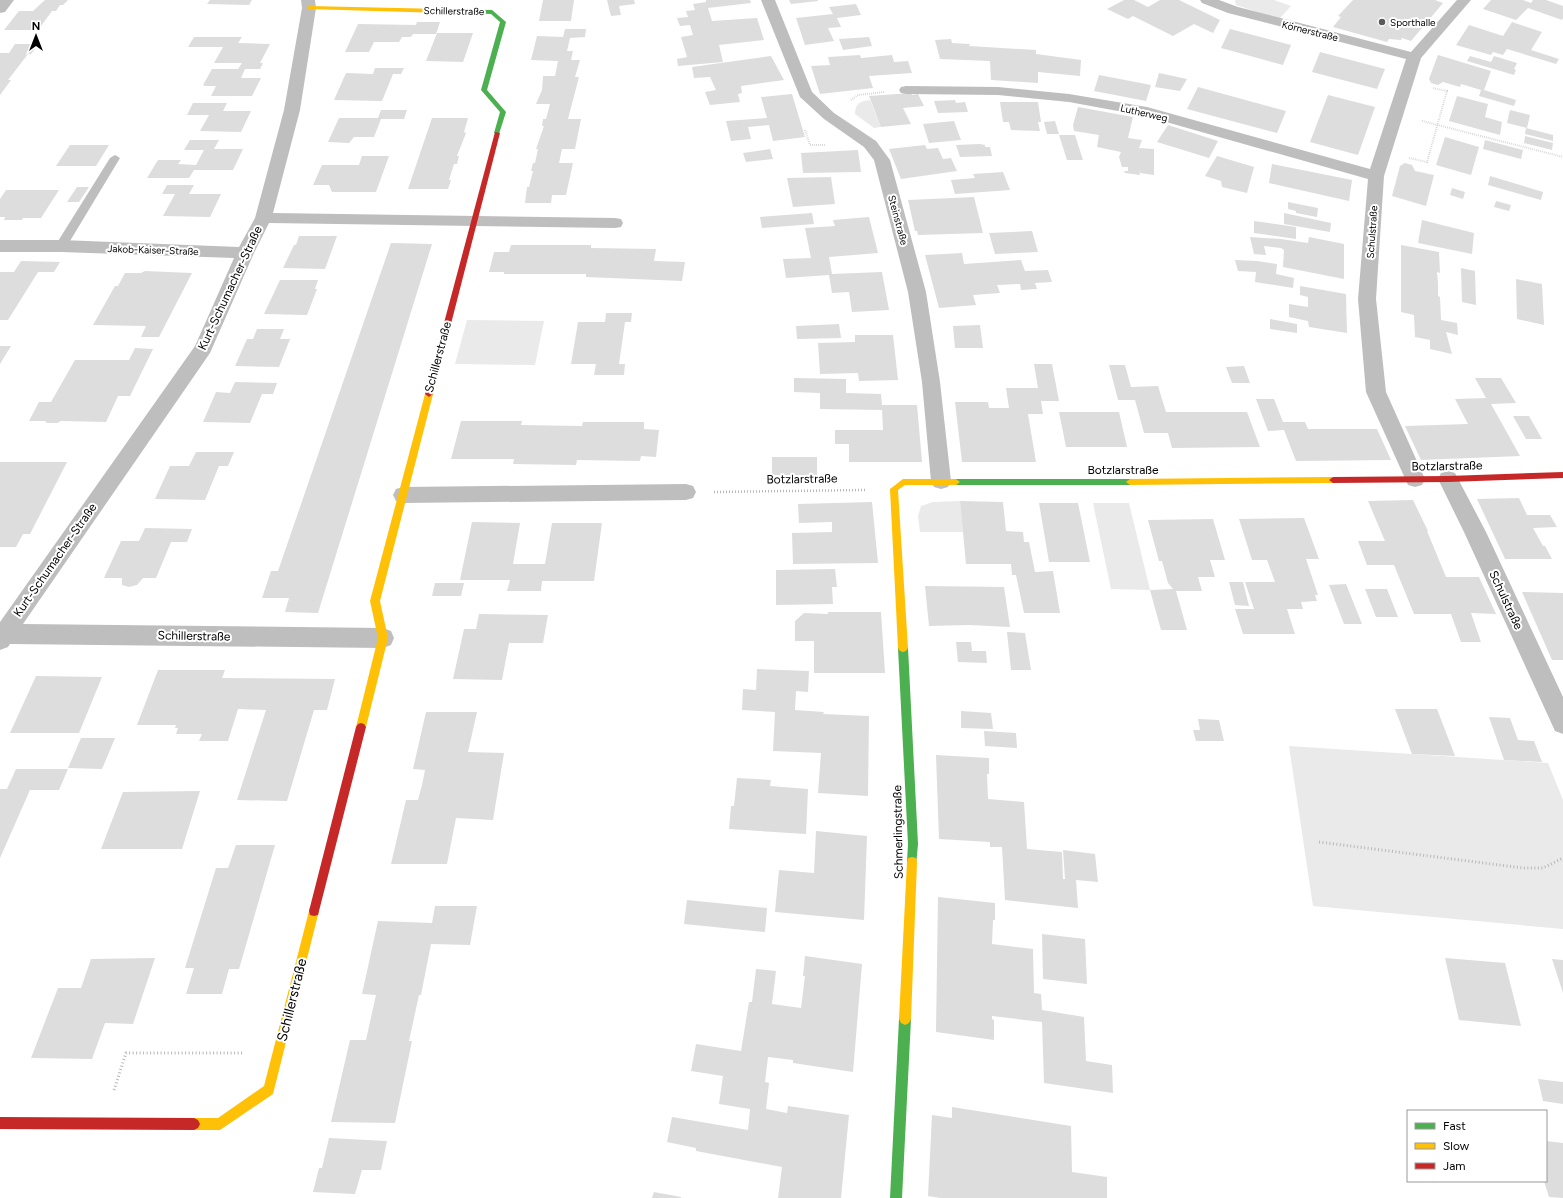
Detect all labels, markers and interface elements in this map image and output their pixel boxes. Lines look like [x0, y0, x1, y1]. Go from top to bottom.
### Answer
street label: Schillerstraße [424, 4, 485, 18]
north arrow [16, 16, 56, 56]
place label: Sporthalle [1390, 16, 1436, 29]
marker: Sporthalle [1377, 17, 1387, 27]
street label: Körnerstraße [1280, 18, 1340, 44]
text: N [32, 20, 40, 33]
street label: Lutherweg [1119, 101, 1169, 125]
street label: Steinstraße [885, 194, 911, 247]
street label: Schulstraße [1364, 205, 1380, 259]
street label: Kurt-Schumacher-Straße [195, 223, 265, 352]
street label: Jakob-Kaiser-Straße [107, 242, 199, 258]
street label: Schillerstraße [422, 320, 454, 394]
street label: Botzlarstraße [1411, 458, 1483, 474]
street label: Botzlarstraße [1087, 463, 1159, 477]
street label: Botzlarstraße [766, 471, 838, 487]
street label: Kurt-Schumacher-Straße [10, 500, 100, 619]
street label: Schulstraße [1486, 568, 1526, 632]
street label: Schillerstraße [157, 628, 231, 644]
street label: Schmerlingstraße [890, 784, 906, 879]
street label: Schillerstraße [273, 956, 311, 1043]
legend [1407, 1110, 1547, 1182]
text: Fast [1443, 1119, 1466, 1133]
text: Slow [1443, 1139, 1470, 1153]
text: Jam [1443, 1159, 1466, 1173]

